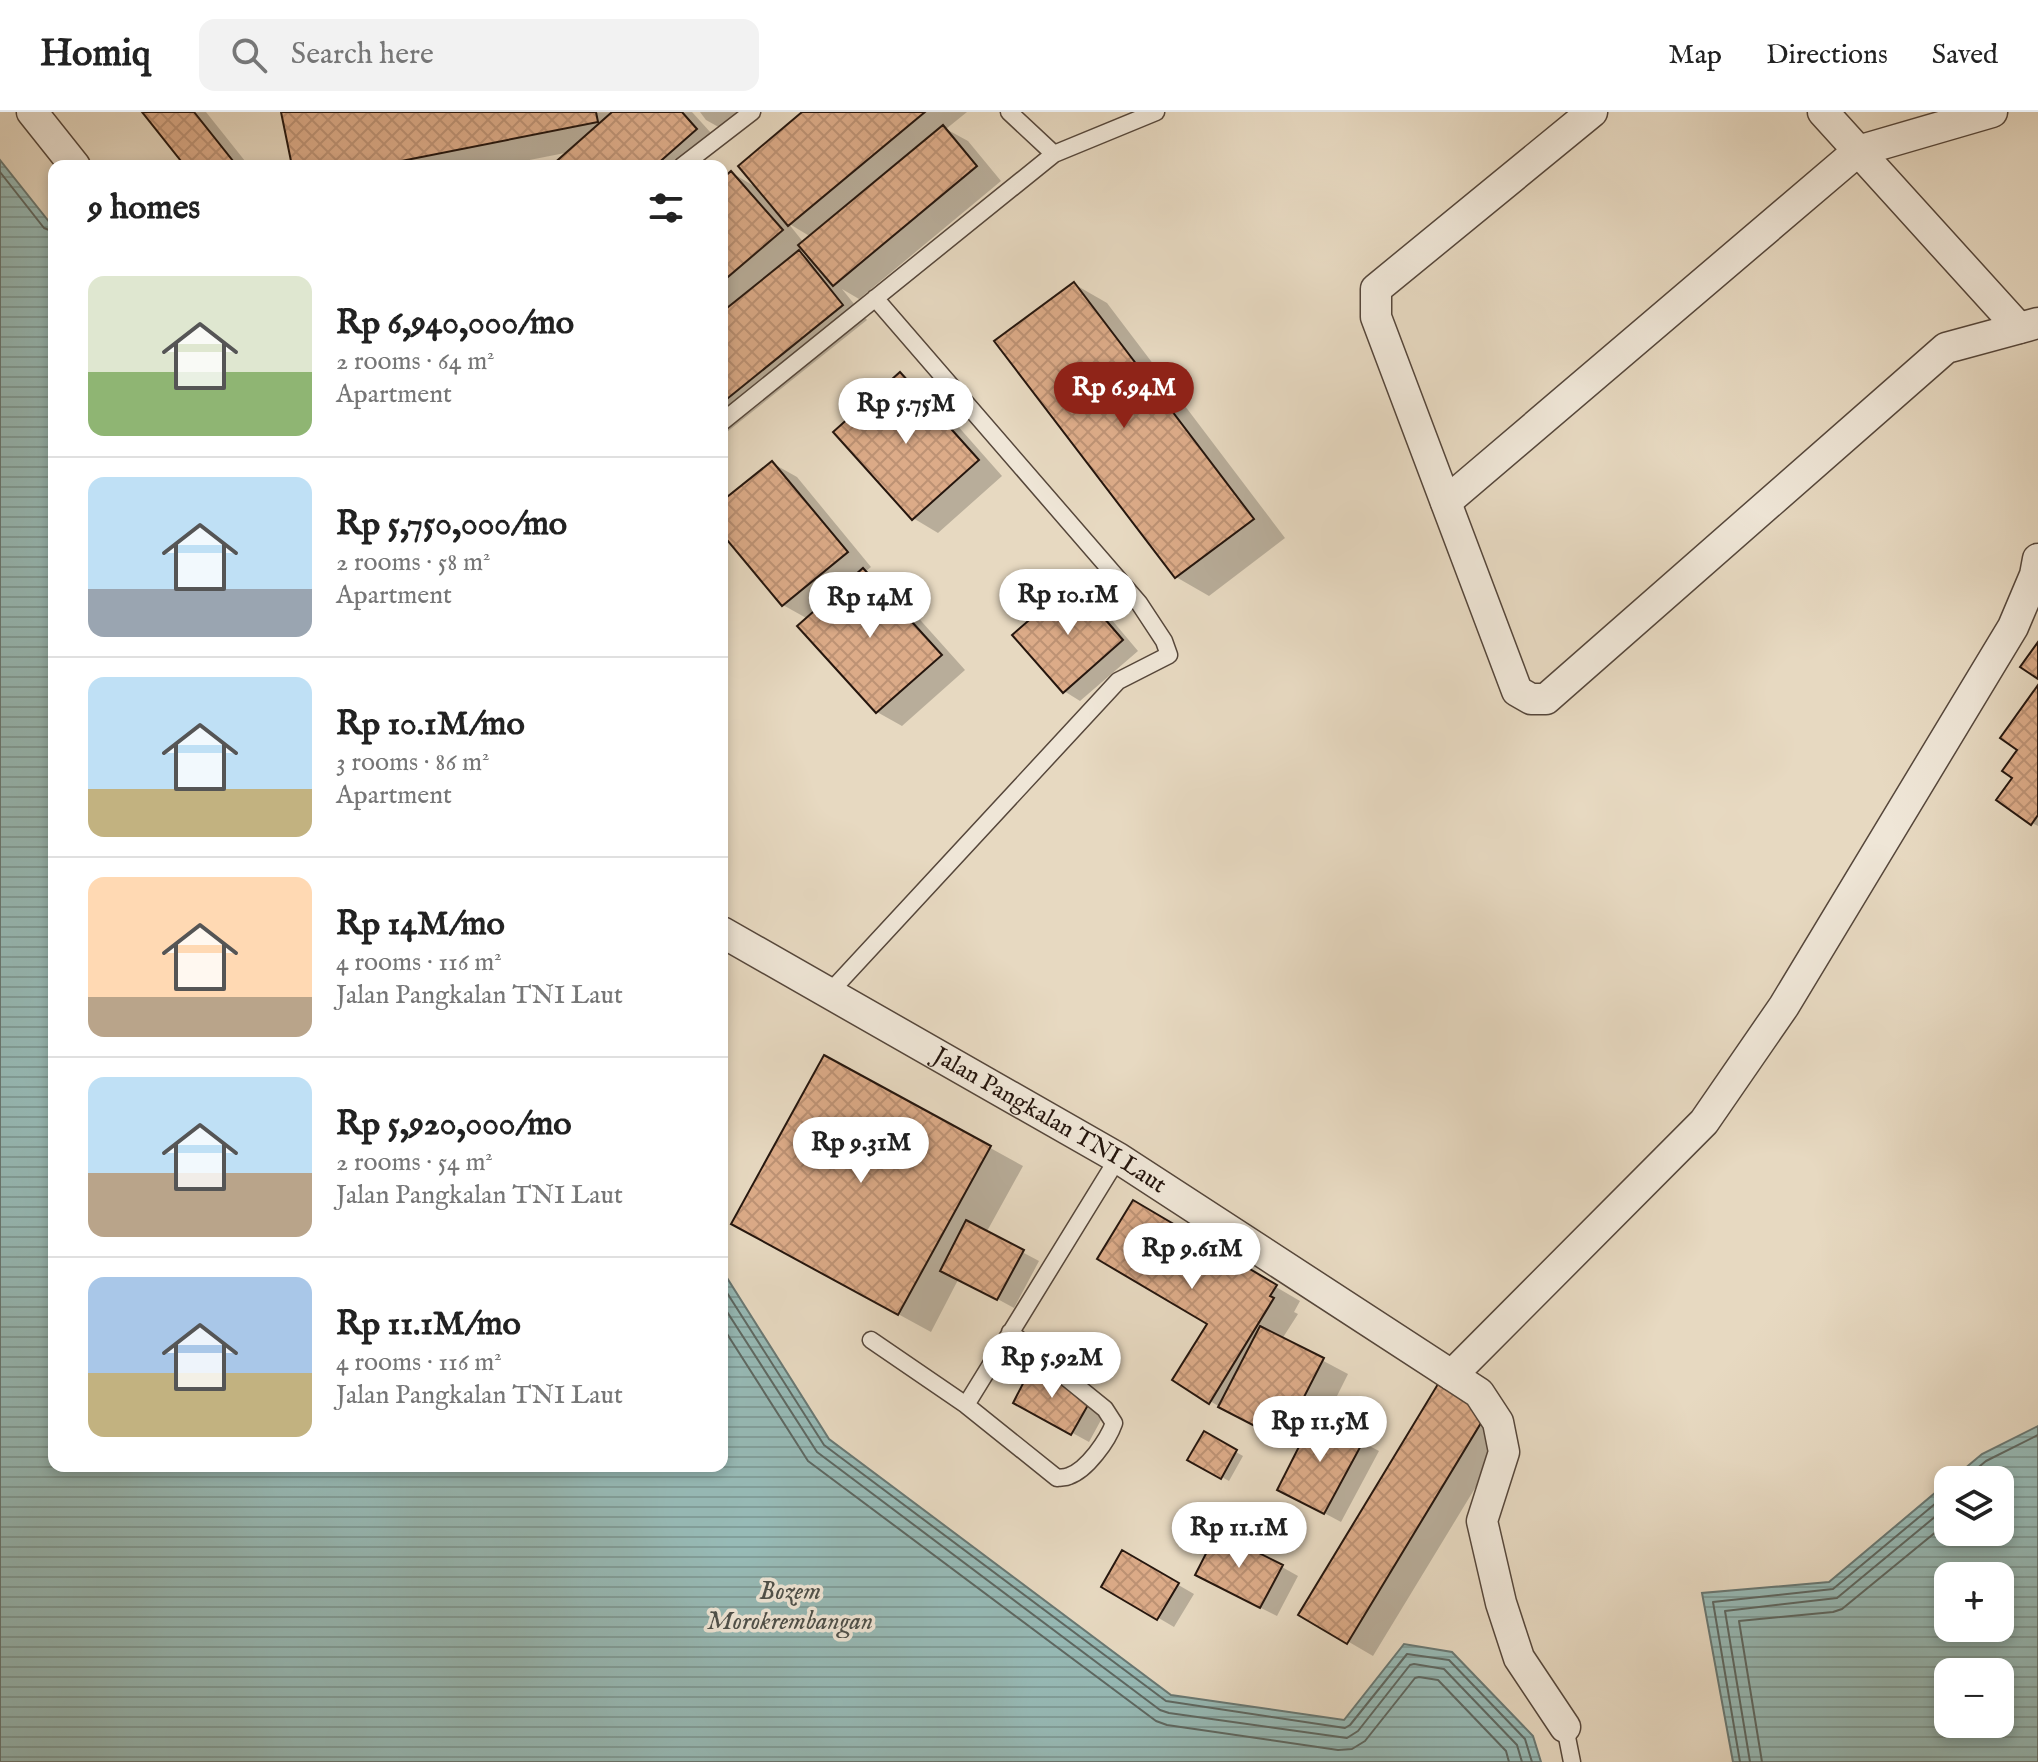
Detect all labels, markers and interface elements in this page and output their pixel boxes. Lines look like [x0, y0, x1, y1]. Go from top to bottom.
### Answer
search box [199, 19, 759, 91]
text: Homiq [40, 31, 151, 79]
icon: search [227, 33, 271, 77]
text: Search here [291, 36, 434, 74]
text: Map [1668, 38, 1722, 73]
text: Directions [1766, 38, 1888, 73]
text: Saved [1932, 38, 1998, 73]
icon: filters [644, 186, 688, 230]
text: 9 homes [88, 187, 200, 230]
text: Rp 6,940,000/mo [336, 302, 574, 345]
icon: home [152, 308, 248, 404]
text: 2 rooms · 64 m² [336, 345, 495, 378]
pin: Rp 6.94M [1041, 362, 1207, 430]
text: Rp 6.94M [1072, 371, 1176, 404]
text: Apartment [336, 378, 452, 411]
pin: Rp 5.75M [823, 378, 989, 446]
text: Rp 5.75M [856, 387, 956, 420]
text: Rp 5,750,000/mo [336, 503, 567, 546]
icon: home [152, 509, 248, 605]
text: 2 rooms · 58 m² [336, 546, 490, 579]
pin: Rp 10.1M [985, 569, 1151, 637]
pin: Rp 14M [805, 572, 935, 640]
text: Rp 10.1M [1017, 578, 1119, 611]
text: Apartment [336, 579, 452, 612]
text: Rp 14M [827, 581, 913, 614]
text: Rp 10.1M/mo [336, 703, 525, 746]
icon: home [152, 709, 248, 805]
text: 3 rooms · 86 m² [336, 746, 489, 779]
text: Apartment [336, 779, 452, 812]
text: Rp 14M/mo [336, 903, 505, 946]
icon: home [152, 909, 248, 1005]
text: 4 rooms · 116 m² [336, 946, 502, 979]
text: Jalan Pangkalan TNI Laut [336, 979, 623, 1012]
street label: Jalan Pangkalan TNI Laut [925, 1039, 1172, 1201]
text: Rp 5,920,000/mo [336, 1103, 572, 1146]
icon: home [152, 1109, 248, 1205]
pin: Rp 9.31M [778, 1117, 944, 1185]
text: Rp 9.31M [811, 1126, 911, 1159]
text: 2 rooms · 54 m² [336, 1146, 493, 1179]
text: Jalan Pangkalan TNI Laut [336, 1179, 623, 1212]
pin: Rp 9.61M [1109, 1223, 1275, 1291]
text: Rp 9.61M [1141, 1232, 1243, 1265]
text: Rp 11.1M/mo [336, 1303, 521, 1346]
icon: home [152, 1309, 248, 1405]
pin: Rp 5.92M [969, 1332, 1135, 1400]
text: Rp 5.92M [1001, 1341, 1103, 1374]
text: 4 rooms · 116 m² [336, 1346, 502, 1379]
text: Jalan Pangkalan TNI Laut [336, 1379, 623, 1412]
pin: Rp 11.5M [1237, 1396, 1403, 1464]
text: Rp 11.5M [1271, 1405, 1369, 1438]
map controls [1934, 1466, 2014, 1738]
button: layers [1934, 1466, 2014, 1546]
pin: Rp 11.1M [1156, 1502, 1322, 1570]
text: Rp 11.1M [1190, 1511, 1288, 1544]
button: + [1934, 1562, 2014, 1642]
water label: Bozem Morokrembangan [707, 1575, 873, 1639]
button: − [1934, 1658, 2014, 1738]

